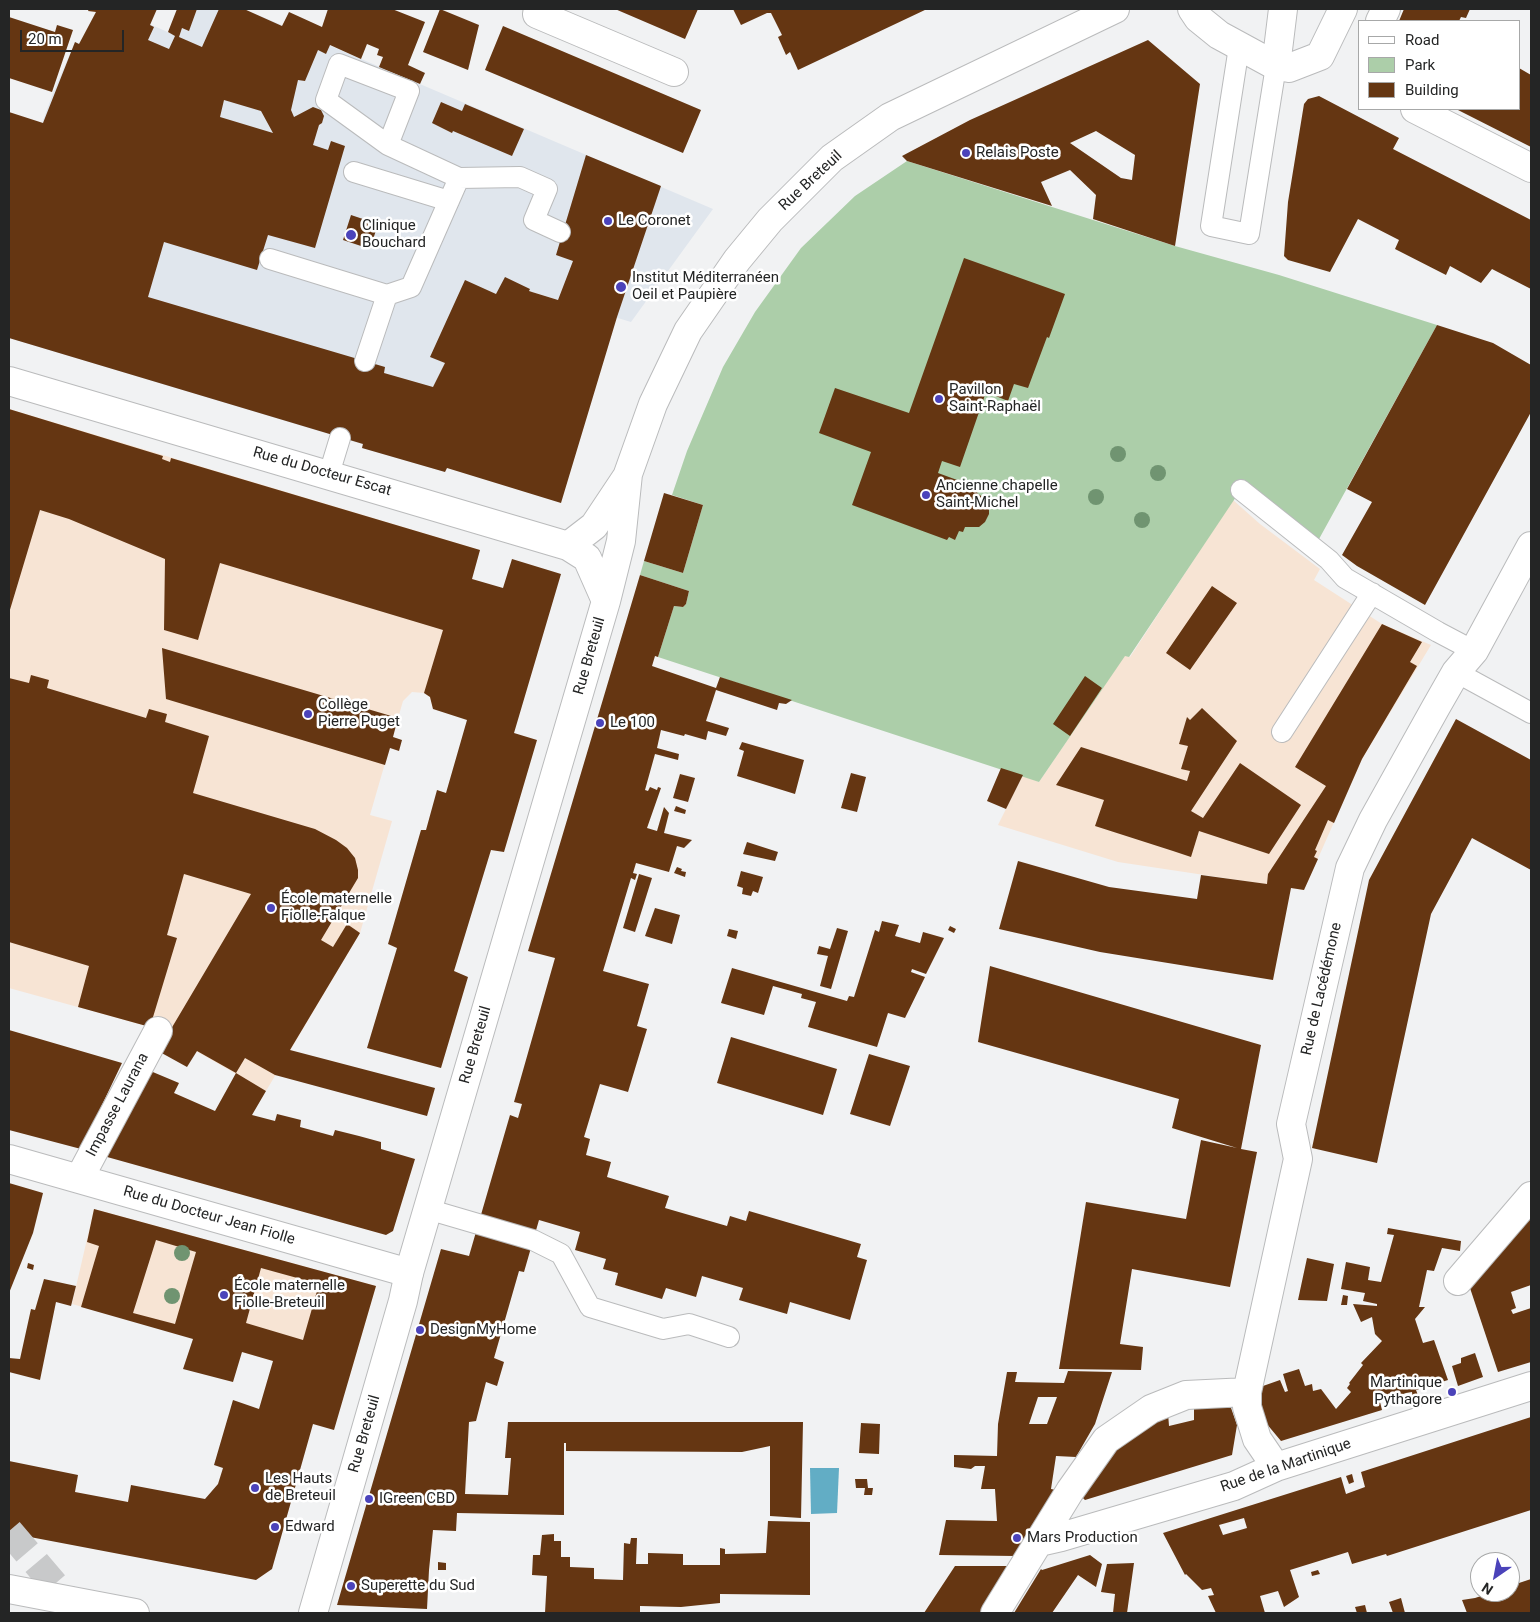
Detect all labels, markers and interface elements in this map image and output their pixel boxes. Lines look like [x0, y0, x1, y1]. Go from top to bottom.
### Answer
scale bar [22, 20, 126, 52]
legend [1358, 20, 1520, 110]
text: 20 m [28, 30, 62, 48]
text: Road [1405, 31, 1439, 49]
text: Park [1405, 56, 1435, 74]
text: Building [1405, 81, 1459, 99]
place label: Relais Poste [976, 144, 1059, 162]
street label: Rue Breteuil [776, 147, 846, 215]
marker: Relais Poste [960, 147, 972, 159]
place label: Le Coronet [618, 212, 691, 230]
marker: Le Coronet [602, 215, 614, 227]
place label: Clinique Bouchard [362, 217, 426, 252]
marker: Clinique Bouchard [344, 228, 358, 242]
place label: Institut Méditerranéen Oeil et Paupière [632, 269, 779, 304]
marker: Institut Méditerranéen Oeil et Paupière [614, 280, 628, 294]
place label: Pavillon Saint-Raphaël [949, 381, 1041, 416]
marker: Pavillon Saint-Raphaël [933, 393, 945, 405]
street label: Rue du Docteur Escat [251, 444, 393, 500]
place label: Ancienne chapelle Saint-Michel [936, 477, 1058, 512]
marker: Ancienne chapelle Saint-Michel [920, 489, 932, 501]
street label: Rue Breteuil [570, 615, 610, 697]
place label: Collège Pierre Puget [318, 696, 400, 731]
marker: Collège Pierre Puget [302, 708, 314, 720]
place label: Le 100 [610, 714, 655, 732]
marker: Le 100 [594, 717, 606, 729]
place label: École maternelle Fiolle-Falque [281, 890, 392, 925]
marker: École maternelle Fiolle-Falque [265, 902, 277, 914]
street label: Rue de Lacédémone [1298, 921, 1346, 1057]
street label: Rue Breteuil [456, 1004, 496, 1086]
street label: Impasse Laurana [83, 1050, 153, 1160]
street label: Rue du Docteur Jean Fiolle [121, 1183, 297, 1249]
place label: École maternelle Fiolle-Breteuil [234, 1277, 345, 1312]
marker: École maternelle Fiolle-Breteuil [218, 1289, 230, 1301]
place label: DesignMyHome [430, 1321, 536, 1339]
marker: DesignMyHome [414, 1324, 426, 1336]
place label: Martinique Pythagore [1370, 1374, 1442, 1409]
marker: Martinique Pythagore [1446, 1386, 1458, 1398]
street label: Rue Breteuil [345, 1393, 385, 1475]
street label: Rue de la Martinique [1218, 1435, 1354, 1497]
place label: Les Hauts de Breteuil [265, 1470, 336, 1505]
marker: Les Hauts de Breteuil [249, 1482, 261, 1494]
place label: IGreen CBD [379, 1490, 455, 1508]
marker: IGreen CBD [363, 1493, 375, 1505]
place label: Edward [285, 1518, 335, 1536]
marker: Edward [269, 1521, 281, 1533]
place label: Mars Production [1027, 1529, 1138, 1547]
marker: Mars Production [1011, 1532, 1023, 1544]
north arrow [1470, 1552, 1520, 1602]
place label: Superette du Sud [361, 1577, 475, 1595]
text: N [1479, 1579, 1496, 1598]
marker: Superette du Sud [345, 1580, 357, 1592]

